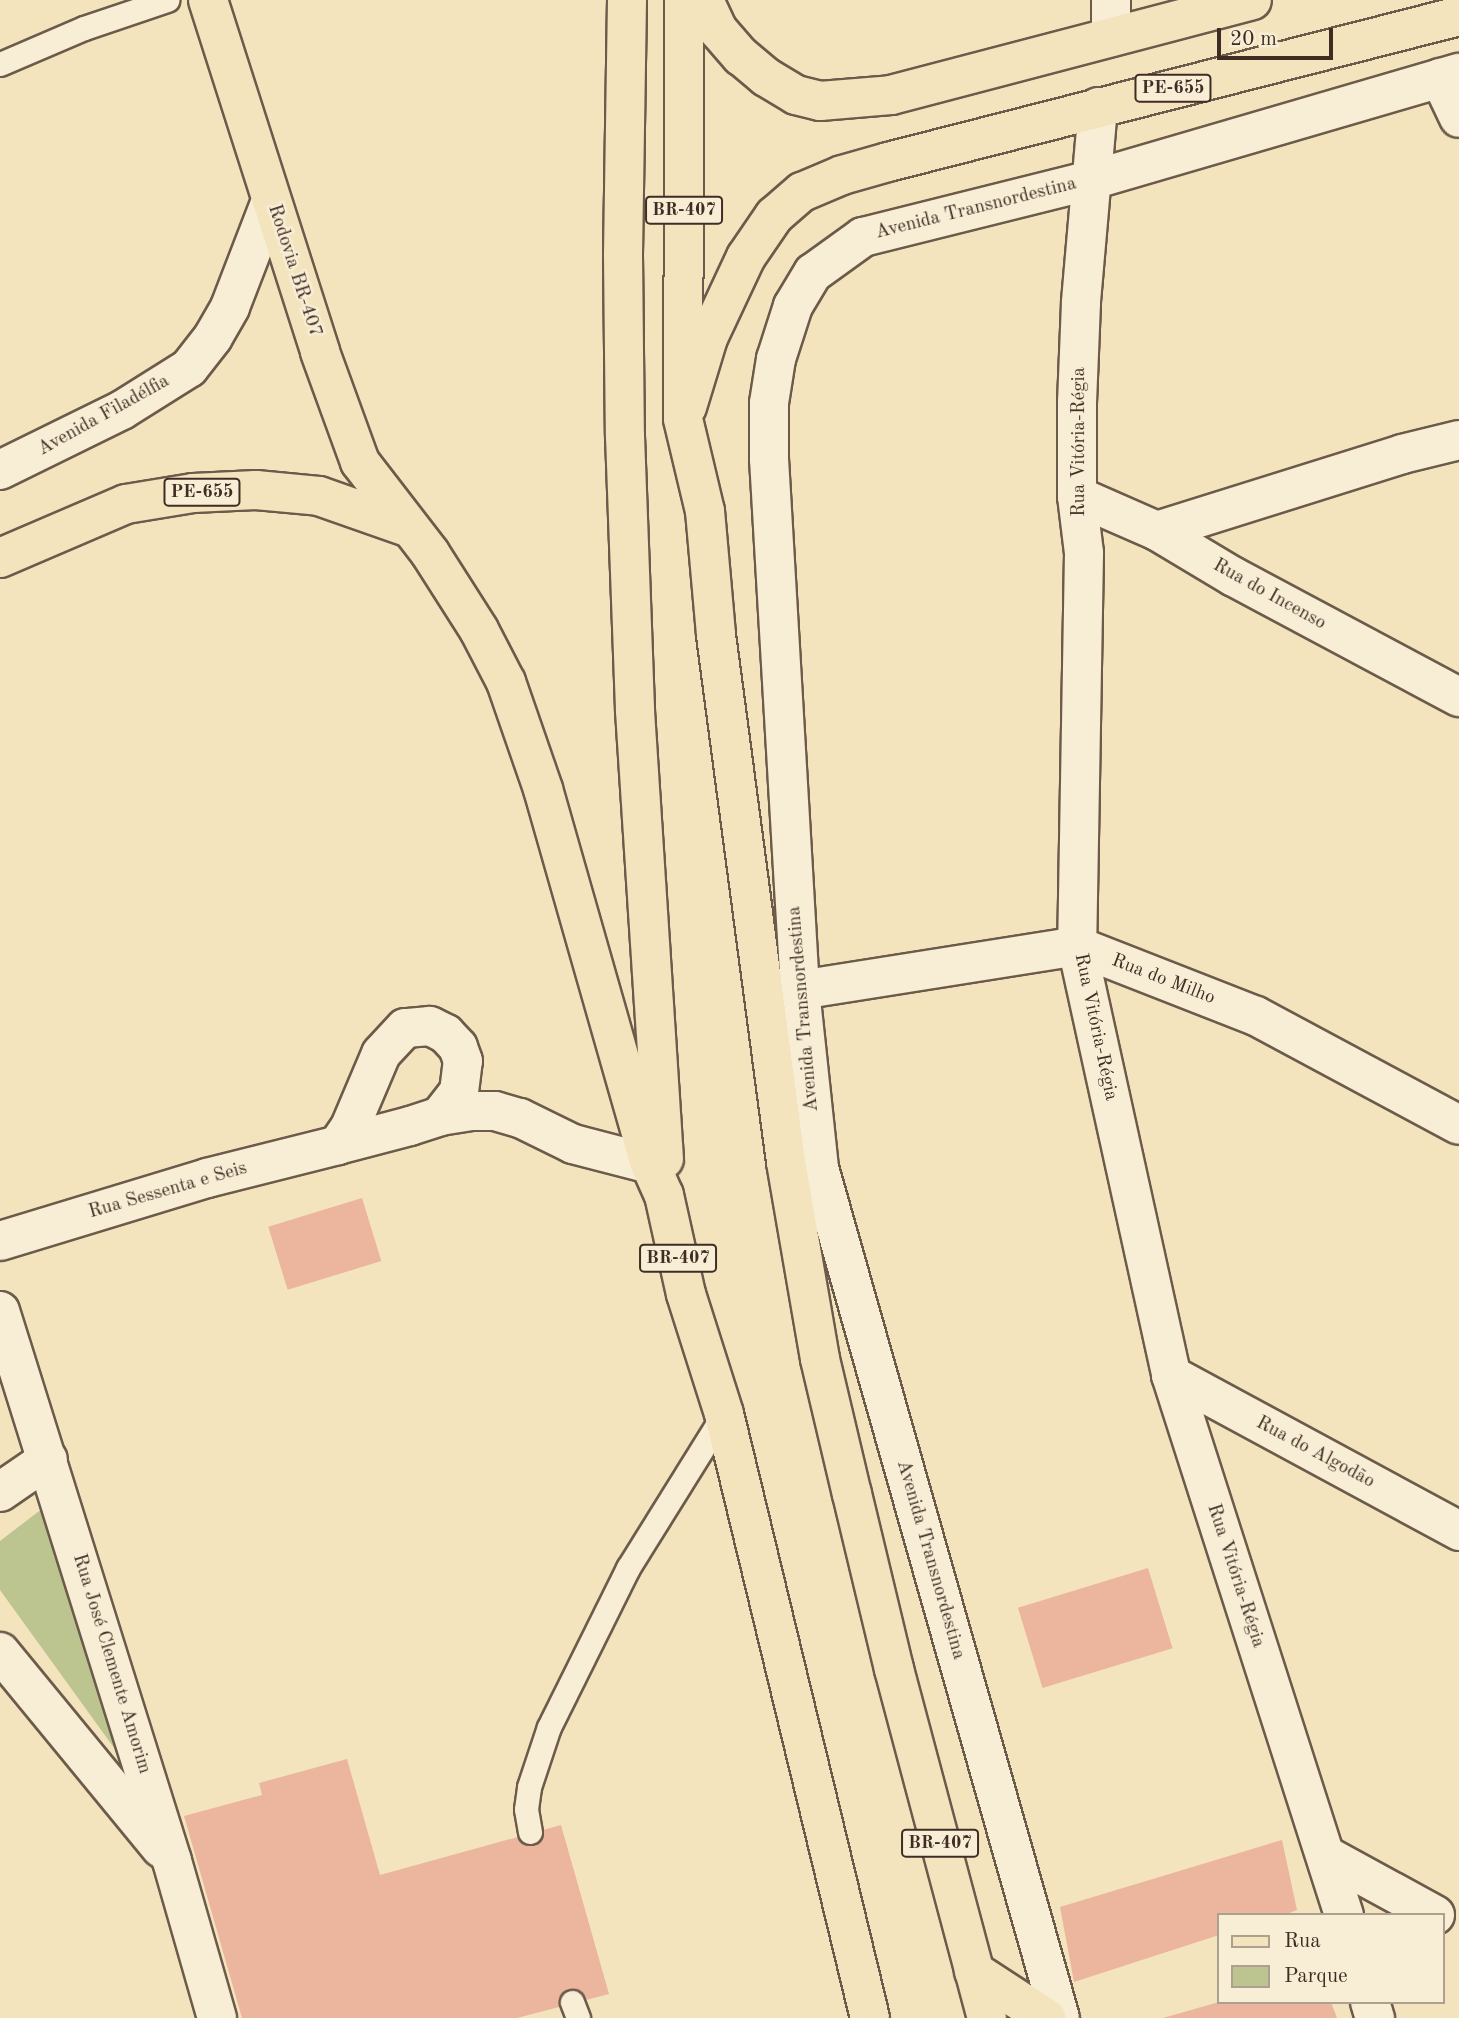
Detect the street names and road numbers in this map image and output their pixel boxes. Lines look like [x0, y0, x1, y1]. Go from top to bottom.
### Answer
road number: PE-655 [1133, 74, 1213, 102]
street label: Avenida Transnordestina [873, 173, 1079, 245]
road number: BR-407 [644, 196, 724, 224]
street label: Rodovia BR-407 [262, 202, 326, 340]
street label: Rua Vitória-Régia [1069, 367, 1091, 517]
street label: Avenida Filadélfia [34, 370, 174, 462]
road number: PE-655 [162, 478, 242, 506]
street label: Rua do Incenso [1208, 555, 1330, 635]
street label: Avenida Transnordestina [784, 905, 824, 1113]
street label: Rua do Milho [1108, 950, 1218, 1010]
street label: Rua Vitória-Régia [1068, 951, 1122, 1103]
street label: Rua Sessenta e Seis [86, 1157, 250, 1225]
road number: BR-407 [638, 1244, 718, 1273]
street label: Rua do Algodão [1252, 1412, 1378, 1494]
street label: Avenida Transnordestina [891, 1458, 969, 1662]
street label: Rua Vitória-Régia [1201, 1501, 1269, 1651]
street label: Rua José Clemente Amorim [67, 1551, 155, 1777]
road number: BR-407 [900, 1828, 980, 1857]

